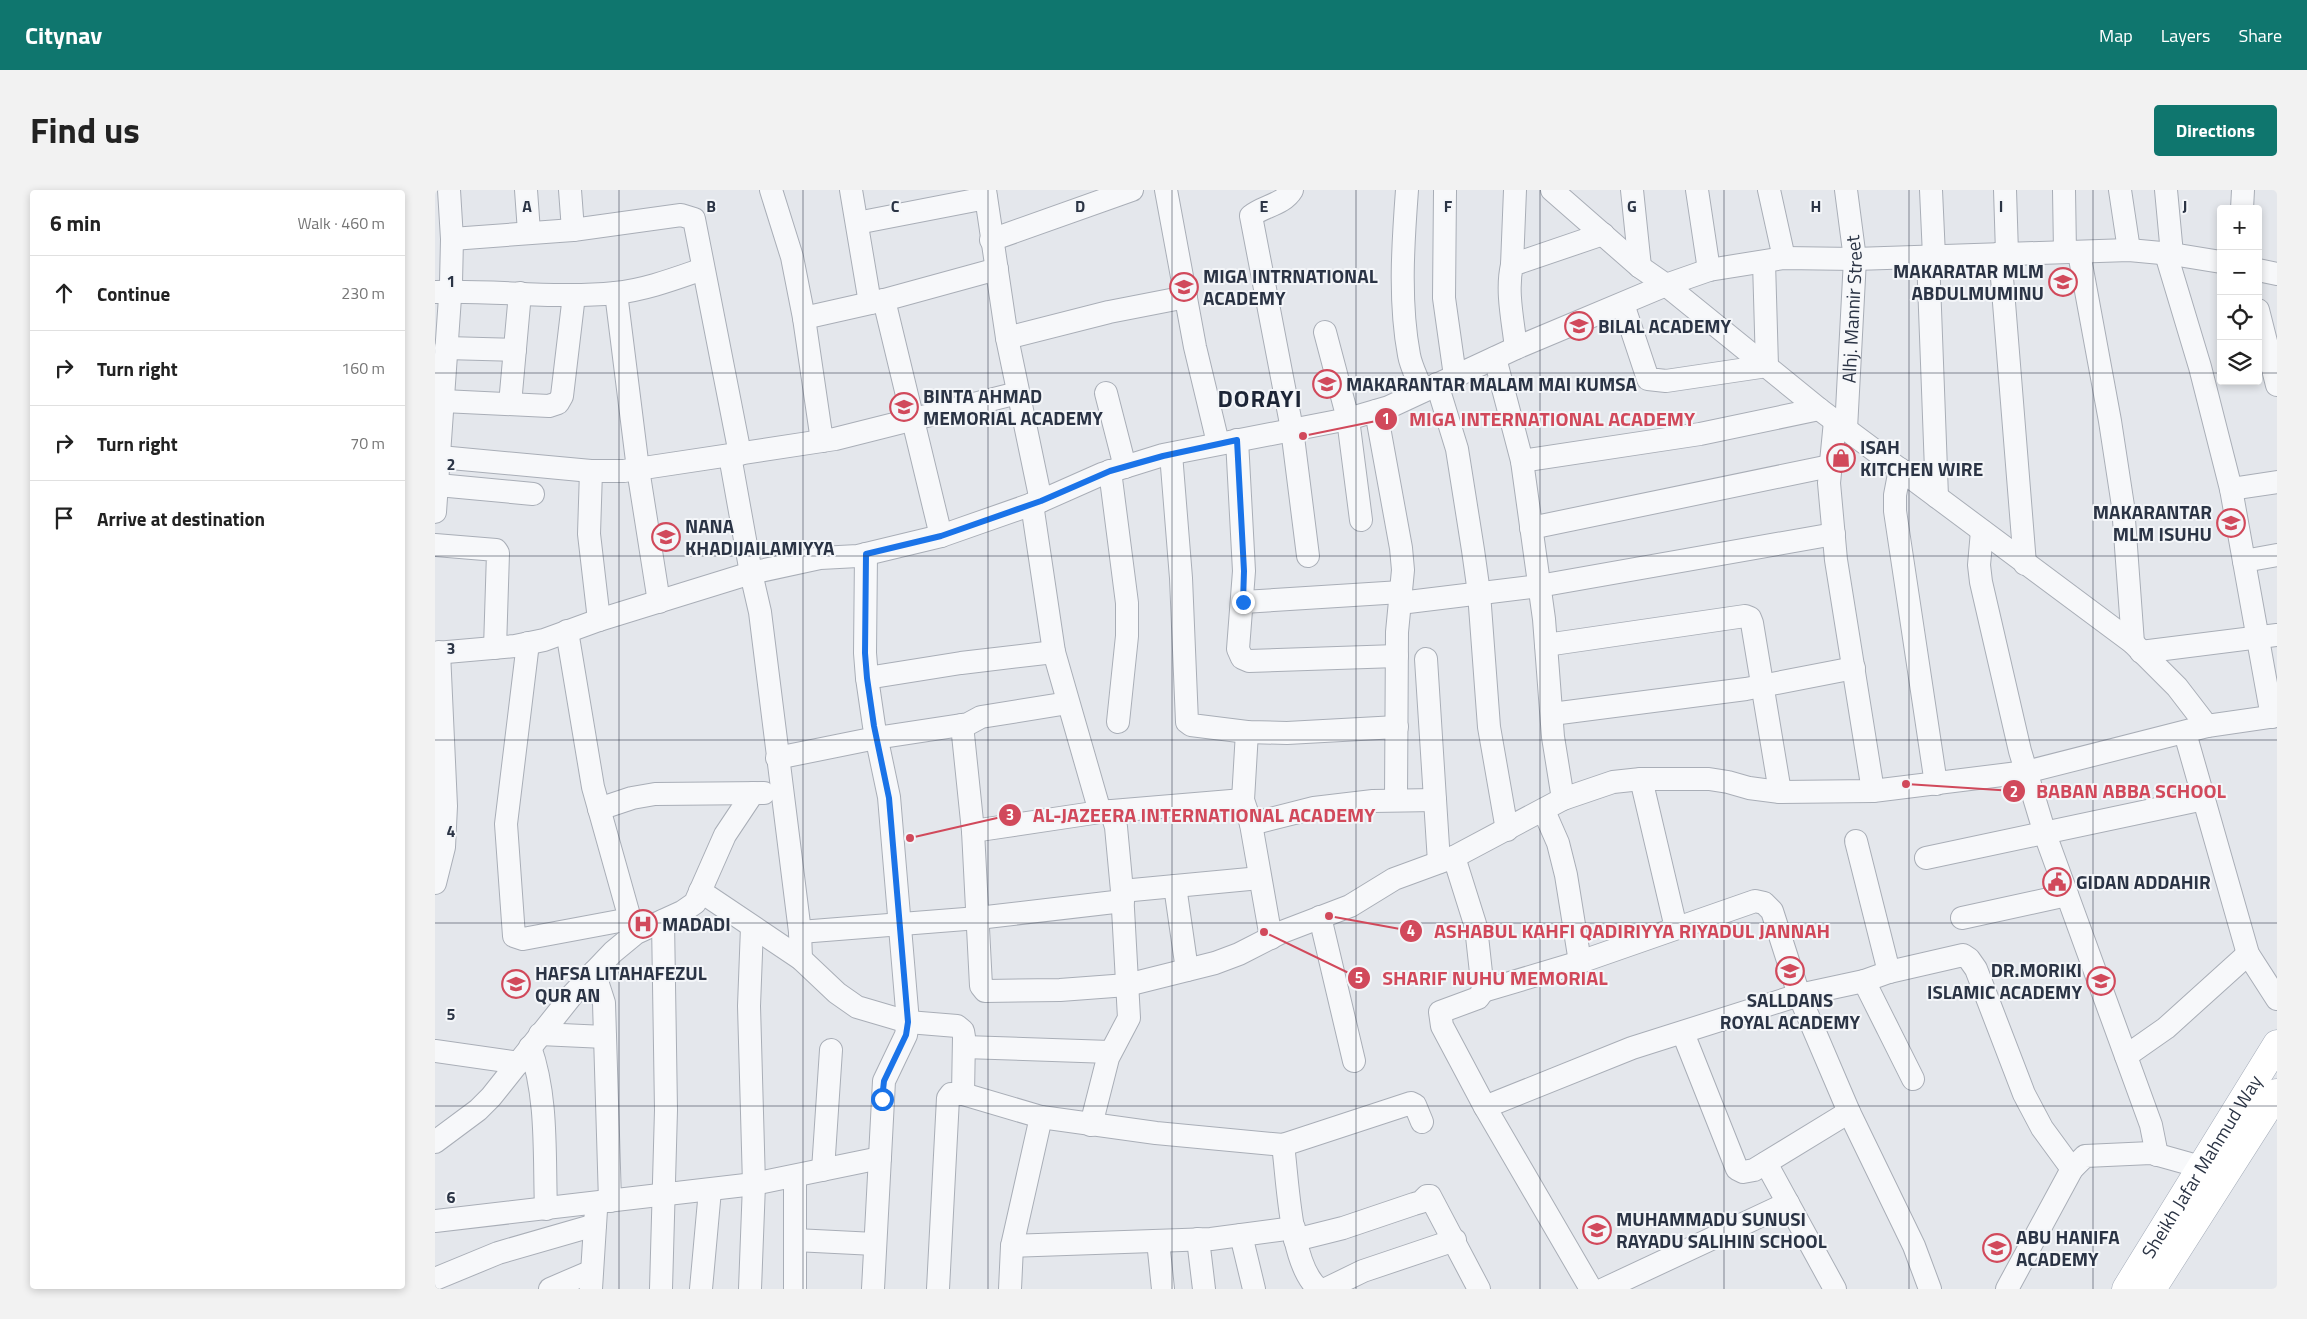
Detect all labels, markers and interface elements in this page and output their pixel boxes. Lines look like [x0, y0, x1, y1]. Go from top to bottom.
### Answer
text: Citynav [25, 17, 102, 53]
text: Map [2099, 22, 2133, 49]
text: Layers [2161, 22, 2210, 49]
text: Share [2238, 22, 2282, 49]
text: Find us [30, 103, 140, 157]
button: Directions [2154, 105, 2277, 156]
text: A [522, 194, 532, 218]
text: B [706, 194, 716, 218]
text: C [891, 194, 900, 218]
text: D [1075, 194, 1085, 218]
text: E [1260, 194, 1269, 218]
text: F [1444, 194, 1453, 218]
text: G [1627, 194, 1637, 218]
text: H [1811, 194, 1821, 218]
text: I [1999, 194, 2003, 218]
text: J [2183, 194, 2187, 218]
map controls [2217, 205, 2262, 385]
button: + [2217, 205, 2262, 250]
text: 6 min [50, 207, 101, 239]
text: Walk · 460 m [297, 211, 385, 235]
street label: Alhj. Mannir Street [1833, 233, 1869, 384]
button: − [2217, 250, 2262, 295]
place label: MAKARATAR MLM ABDULMUMINU [1893, 256, 2044, 307]
place label: MIGA INTRNATIONAL ACADEMY [1203, 261, 1378, 312]
school or university icon: MAKARATAR MLM ABDULMUMINU [2048, 267, 2078, 297]
text: 1 [447, 269, 455, 293]
school or university icon: MIGA INTRNATIONAL ACADEMY [1169, 272, 1199, 302]
icon: ahead [50, 279, 78, 307]
text: Continue [97, 279, 170, 308]
text: 230 m [341, 281, 385, 305]
button: locate [2217, 295, 2262, 340]
school or university icon: BILAL ACADEMY [1564, 311, 1594, 341]
place label: BILAL ACADEMY [1598, 311, 1732, 340]
button: layers [2217, 340, 2262, 385]
icon: right [50, 354, 78, 382]
text: Turn right [97, 354, 178, 383]
text: 160 m [341, 356, 385, 380]
school or university icon: MAKARANTAR MALAM MAI KUMSA [1312, 369, 1342, 399]
place label: MAKARANTAR MALAM MAI KUMSA [1346, 369, 1638, 398]
district label: DORAYI [1217, 380, 1303, 416]
place label: BINTA AHMAD MEMORIAL ACADEMY [923, 381, 1103, 432]
school or university icon: BINTA AHMAD MEMORIAL ACADEMY [889, 392, 919, 422]
callout: MIGA INTERNATIONAL ACADEMY [1374, 402, 1705, 437]
text: MIGA INTERNATIONAL ACADEMY [1409, 403, 1696, 434]
text: 1 [1382, 407, 1390, 430]
icon: right [50, 429, 78, 457]
text: Turn right [97, 429, 178, 458]
text: 70 m [350, 431, 385, 455]
place label: ISAH KITCHEN WIRE [1860, 432, 1983, 483]
shop icon: ISAH KITCHEN WIRE [1826, 443, 1856, 473]
text: 2 [447, 452, 455, 476]
place label: MAKARANTAR MLM ISUHU [2093, 497, 2212, 548]
icon: arrive [50, 504, 78, 532]
text: Arrive at destination [97, 504, 265, 533]
school or university icon: MAKARANTAR MLM ISUHU [2216, 508, 2246, 538]
place label: NANA KHADIJAILAMIYYA [685, 511, 835, 562]
school or university icon: NANA KHADIJAILAMIYYA [651, 522, 681, 552]
route end [1232, 591, 1255, 614]
text: 3 [447, 636, 455, 660]
callout: BABAN ABBA SCHOOL [2002, 774, 2236, 809]
text: BABAN ABBA SCHOOL [2036, 775, 2226, 806]
text: 2 [2010, 780, 2018, 803]
callout: AL-JAZEERA INTERNATIONAL ACADEMY [998, 797, 1385, 832]
text: AL-JAZEERA INTERNATIONAL ACADEMY [1033, 799, 1376, 830]
text: 3 [1006, 803, 1014, 826]
text: 4 [447, 819, 456, 843]
public building icon: GIDAN ADDAHIR [2042, 867, 2072, 897]
place label: GIDAN ADDAHIR [2076, 867, 2211, 896]
hospital icon: MADADI [628, 909, 658, 939]
place label: MADADI [662, 909, 731, 938]
callout: ASHABUL KAHFI QADIRIYYA RIYADUL JANNAH [1399, 913, 1840, 948]
text: ASHABUL KAHFI QADIRIYYA RIYADUL JANNAH [1434, 915, 1830, 946]
text: 4 [1407, 919, 1415, 942]
place label: DR.MORIKI ISLAMIC ACADEMY [1927, 955, 2082, 1006]
school or university icon: SALLDANS ROYAL ACADEMY [1775, 956, 1805, 986]
place label: HAFSA LITAHAFEZUL QUR AN [535, 958, 707, 1009]
callout: SHARIF NUHU MEMORIAL [1347, 961, 1617, 996]
text: SHARIF NUHU MEMORIAL [1382, 962, 1608, 993]
text: 5 [1355, 966, 1363, 989]
school or university icon: DR.MORIKI ISLAMIC ACADEMY [2086, 966, 2116, 996]
school or university icon: HAFSA LITAHAFEZUL QUR AN [501, 969, 531, 999]
place label: SALLDANS ROYAL ACADEMY [1720, 985, 1861, 1036]
text: 5 [447, 1002, 456, 1026]
street label: Sheikh Jafar Mahmud Way [2134, 1069, 2269, 1263]
route start [871, 1088, 894, 1111]
text: 6 [447, 1185, 456, 1209]
place label: MUHAMMADU SUNUSI RAYADU SALIHIN SCHOOL [1616, 1204, 1827, 1255]
school or university icon: MUHAMMADU SUNUSI RAYADU SALIHIN SCHOOL [1582, 1215, 1612, 1245]
place label: ABU HANIFA ACADEMY [2016, 1222, 2120, 1273]
school or university icon: ABU HANIFA ACADEMY [1982, 1233, 2012, 1263]

